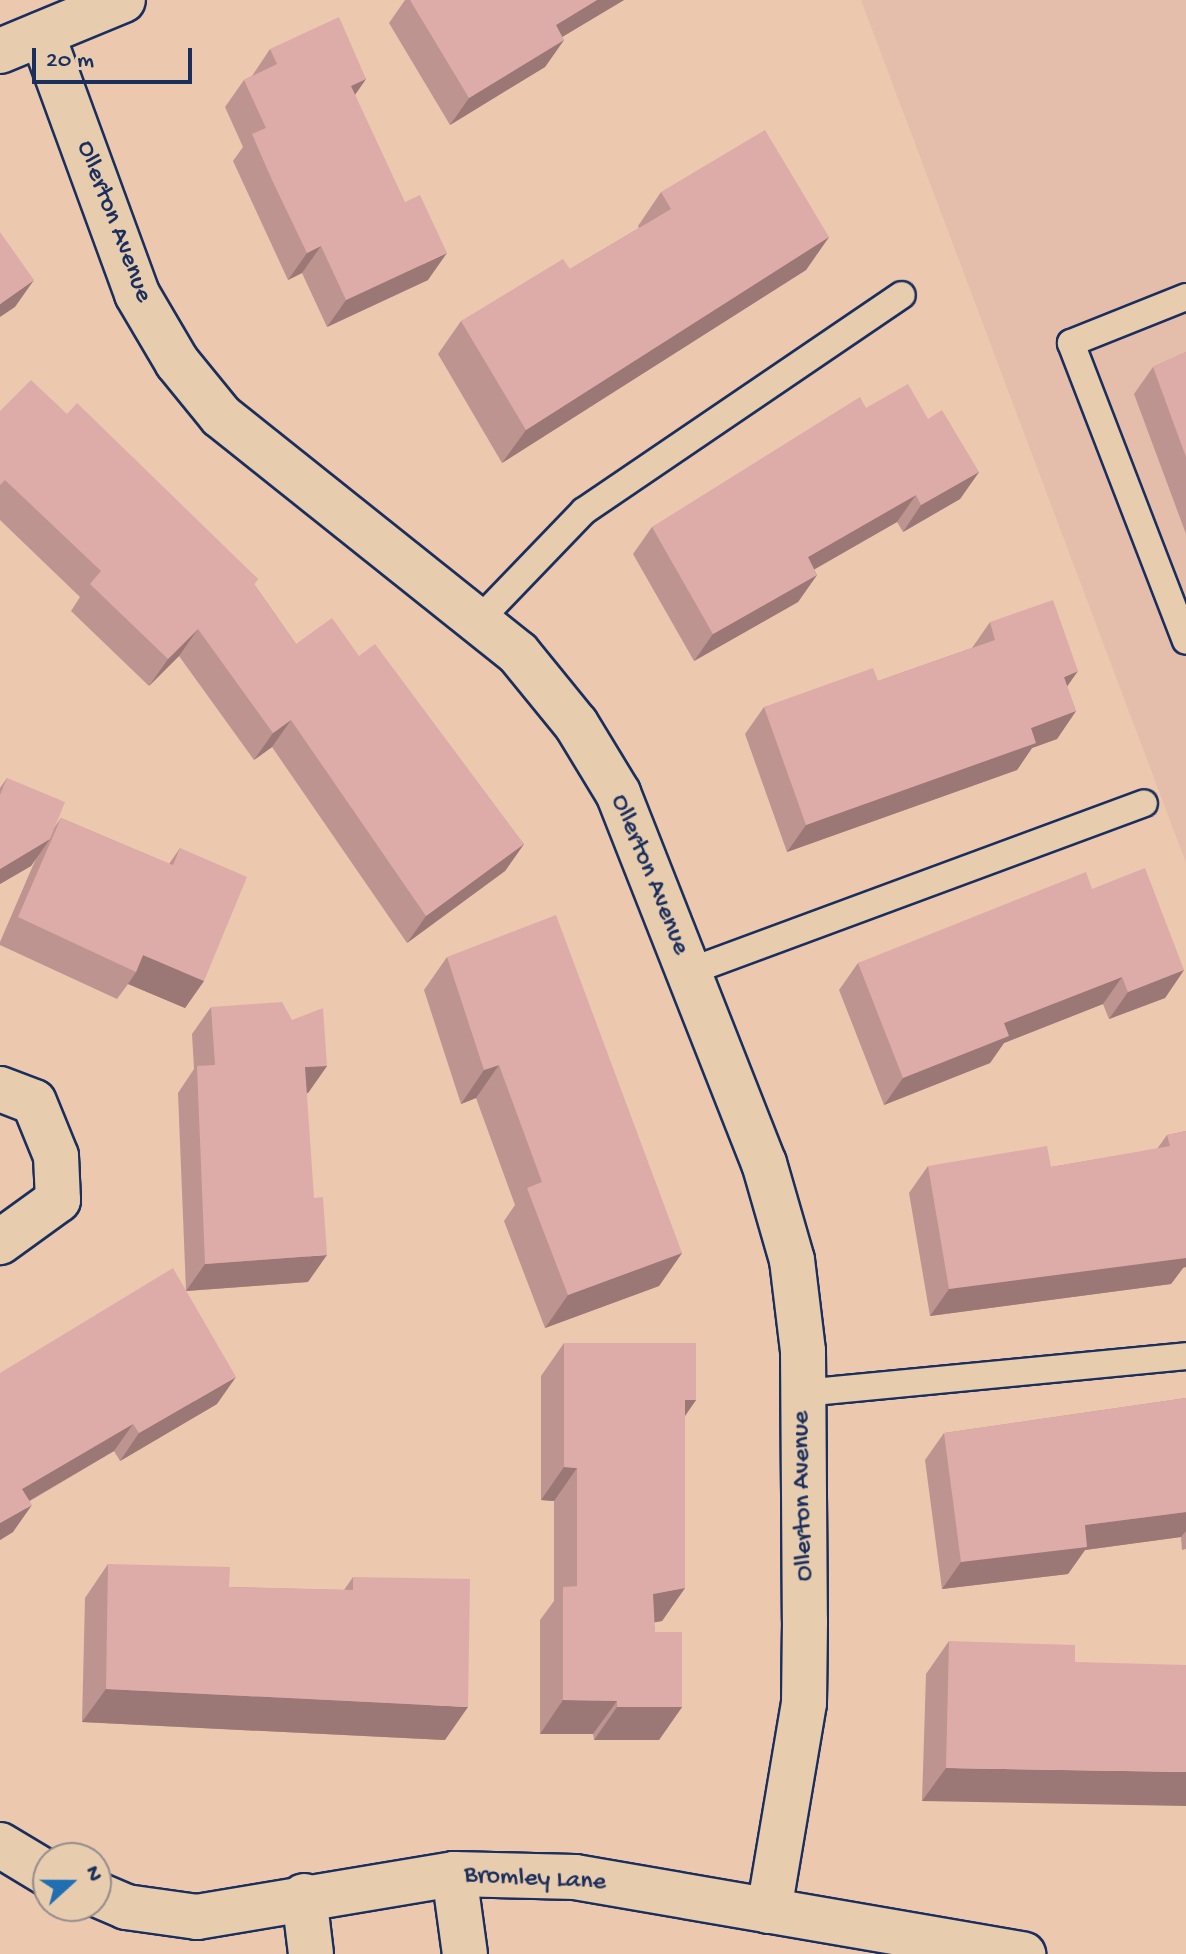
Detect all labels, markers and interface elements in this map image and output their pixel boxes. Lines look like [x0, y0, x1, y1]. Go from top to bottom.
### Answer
scale bar [36, 32, 196, 82]
text: 20 m [46, 47, 94, 76]
street label: Ollerton Avenue [68, 137, 158, 307]
street label: Ollerton Avenue [603, 790, 695, 960]
street label: Ollerton Avenue [787, 1410, 821, 1582]
north arrow [32, 1842, 112, 1922]
street label: Bromley Lane [463, 1861, 607, 1899]
text: N [78, 1863, 107, 1885]

